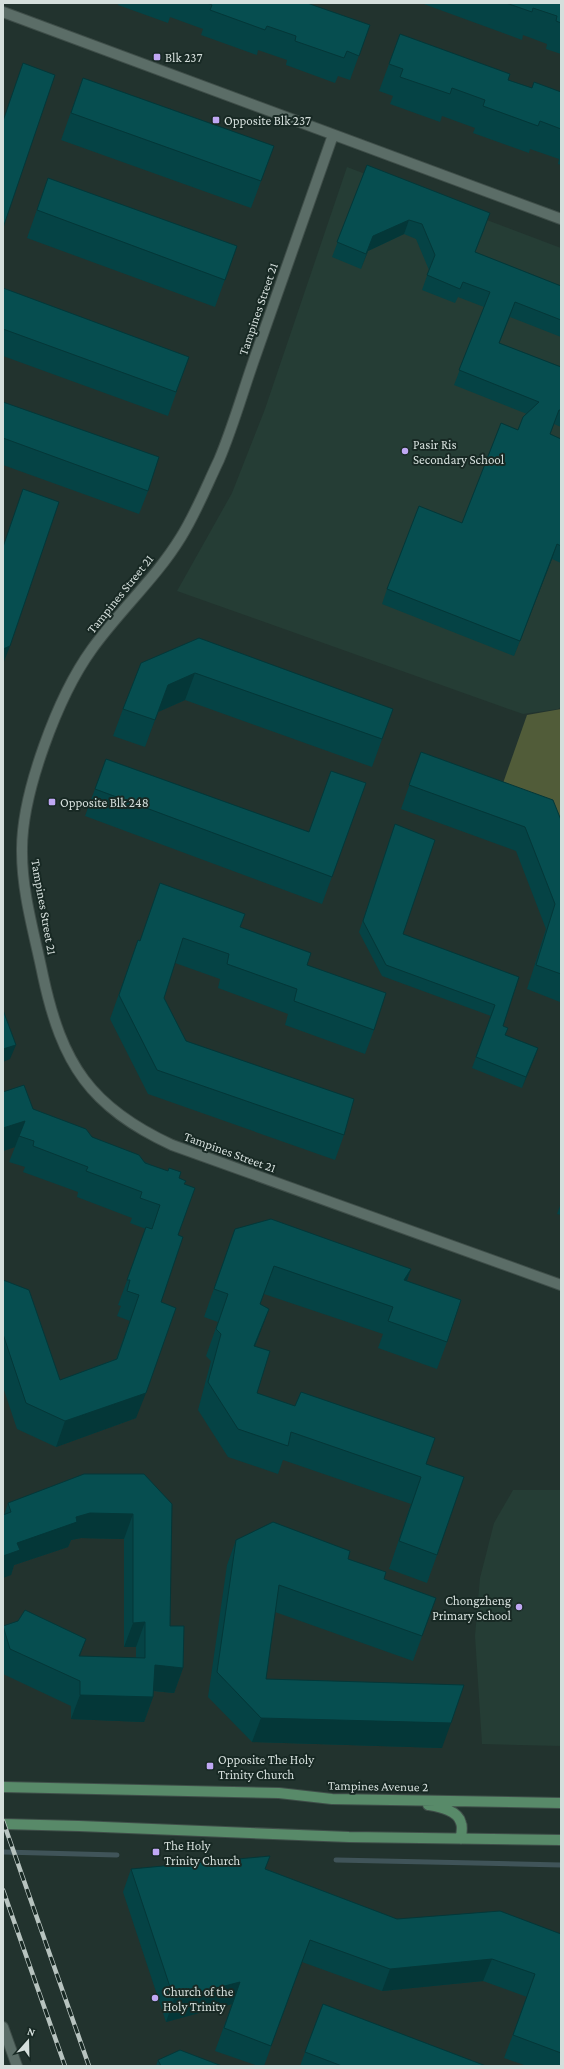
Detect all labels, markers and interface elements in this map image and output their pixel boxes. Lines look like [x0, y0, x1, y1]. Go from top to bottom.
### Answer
place label: Blk 237 [165, 50, 202, 65]
marker: Blk 237 [152, 52, 162, 62]
place label: Opposite Blk 237 [224, 113, 311, 128]
marker: Opposite Blk 237 [211, 115, 221, 125]
street label: Tampines Street 21 [235, 261, 281, 357]
place label: Pasir Ris Secondary School [413, 437, 505, 467]
marker: Pasir Ris Secondary School [400, 446, 410, 456]
street label: Tampines Street 21 [84, 552, 156, 636]
place label: Opposite Blk 248 [60, 795, 149, 810]
marker: Opposite Blk 248 [47, 797, 57, 807]
street label: Tampines Street 21 [28, 858, 60, 956]
street label: Tampines Street 21 [182, 1128, 278, 1176]
place label: Chongzheng Primary School [432, 1593, 512, 1623]
marker: Chongzheng Primary School [514, 1602, 524, 1612]
place label: Opposite The Holy Trinity Church [218, 1752, 315, 1782]
marker: Opposite The Holy Trinity Church [205, 1761, 215, 1771]
street label: Tampines Avenue 2 [328, 1778, 428, 1794]
place label: The Holy Trinity Church [164, 1838, 240, 1868]
marker: The Holy Trinity Church [151, 1847, 161, 1857]
place label: Church of the Holy Trinity [163, 1984, 234, 2014]
marker: Church of the Holy Trinity [150, 1993, 160, 2003]
north arrow [8, 2021, 48, 2061]
text: N [26, 2025, 37, 2039]

